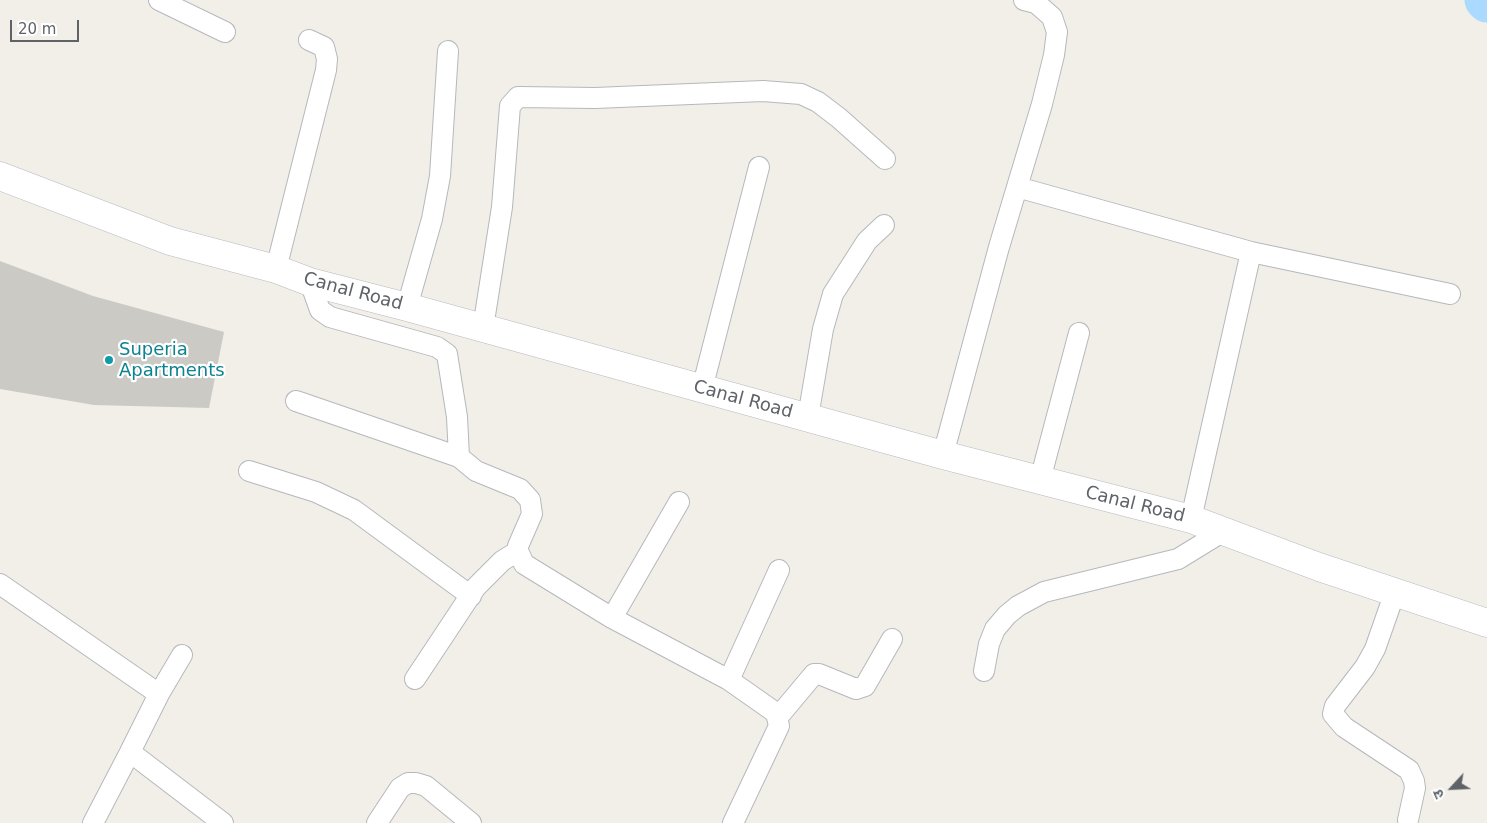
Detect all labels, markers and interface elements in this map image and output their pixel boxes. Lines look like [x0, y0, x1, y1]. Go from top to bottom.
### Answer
scale bar [12, 10, 81, 42]
text: 20 m [18, 20, 56, 38]
street label: Canal Road [301, 268, 405, 316]
place label: Superia Apartments [119, 339, 225, 382]
marker: Superia Apartments [103, 354, 115, 366]
street label: Canal Road [691, 376, 795, 424]
street label: Canal Road [1083, 482, 1187, 528]
north arrow [1427, 763, 1477, 813]
text: उ [1429, 787, 1447, 801]

